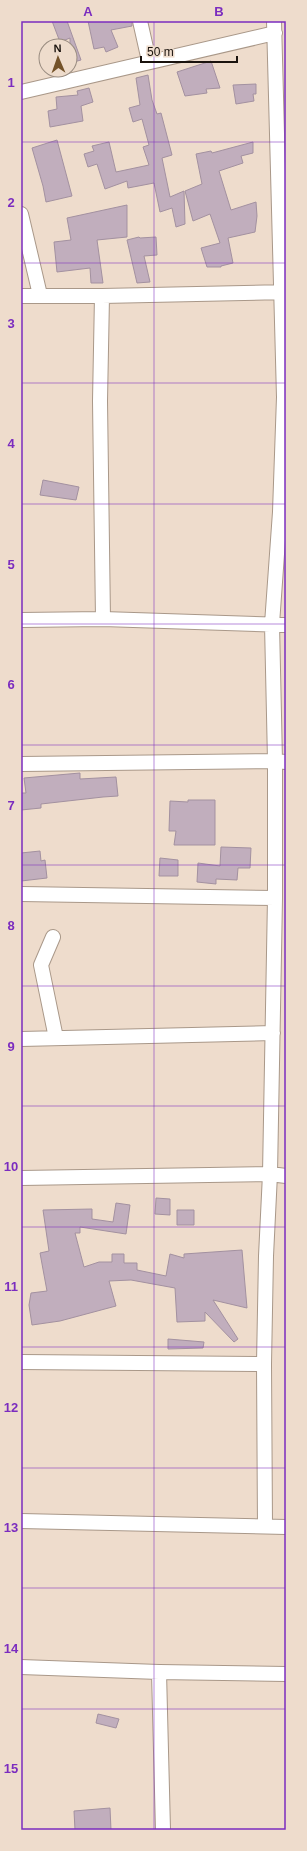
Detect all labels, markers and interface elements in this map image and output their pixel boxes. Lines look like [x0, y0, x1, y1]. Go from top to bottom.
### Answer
text: A [83, 4, 93, 19]
text: B [214, 4, 224, 19]
north arrow [38, 38, 78, 78]
scale bar [141, 38, 237, 64]
text: N [53, 42, 62, 54]
text: 50 m [147, 45, 174, 59]
text: 1 [7, 75, 15, 90]
text: 2 [7, 195, 15, 210]
text: 3 [7, 316, 15, 331]
text: 4 [7, 436, 15, 451]
text: 5 [7, 557, 15, 572]
text: 6 [7, 677, 15, 692]
text: 7 [7, 798, 15, 813]
text: 8 [7, 918, 15, 933]
text: 9 [7, 1039, 15, 1054]
text: 10 [4, 1159, 18, 1174]
text: 11 [4, 1279, 18, 1294]
text: 12 [4, 1400, 18, 1415]
text: 13 [4, 1520, 18, 1535]
text: 14 [4, 1641, 19, 1656]
text: 15 [4, 1761, 18, 1776]

